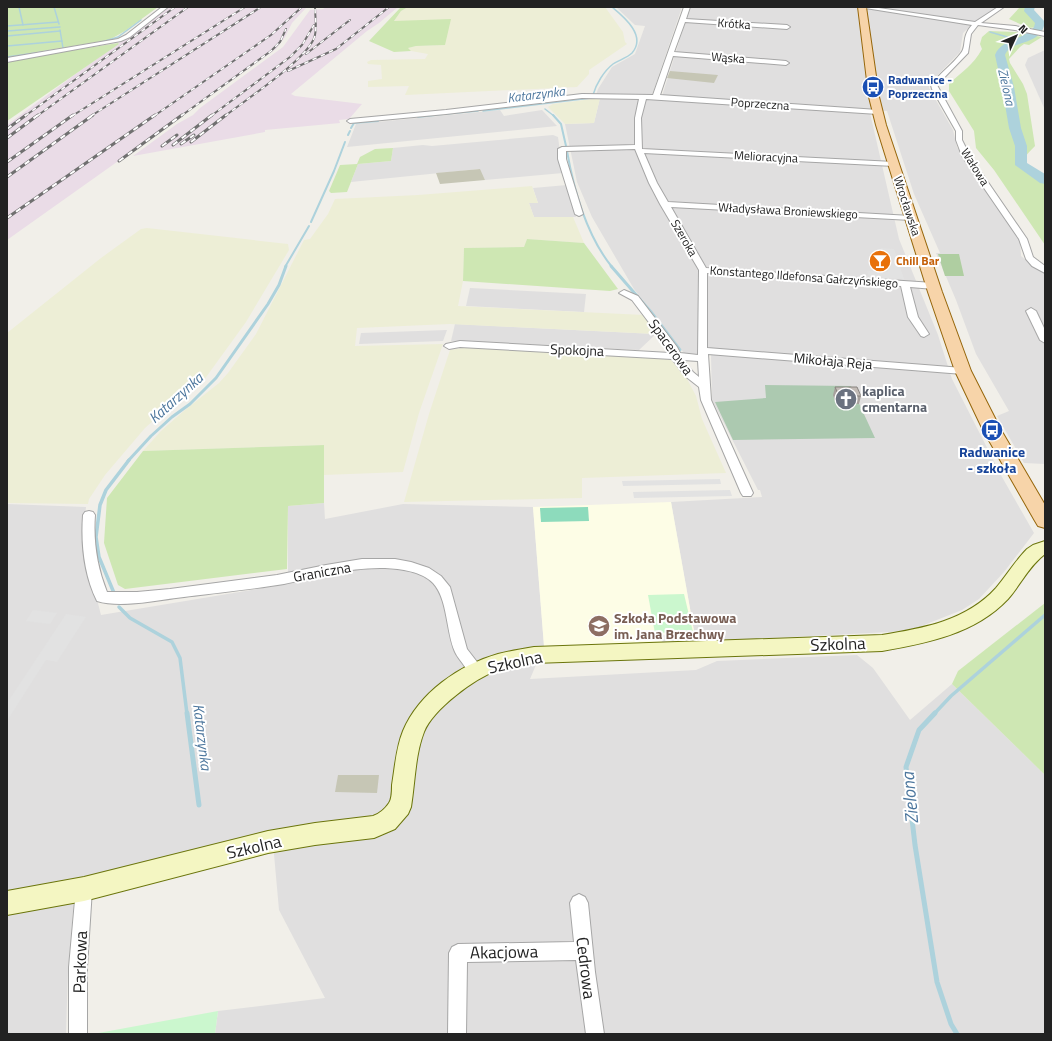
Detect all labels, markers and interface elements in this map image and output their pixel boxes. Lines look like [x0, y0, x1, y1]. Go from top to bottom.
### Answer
street label: Krótka [717, 13, 751, 34]
north arrow [996, 16, 1036, 56]
text: N [1015, 21, 1032, 37]
street label: Wąska [711, 47, 746, 68]
water label: Zielona [993, 67, 1021, 109]
place label: Radwanice - Poprzeczna [888, 70, 952, 103]
bus stop icon: Radwanice - Poprzeczna [860, 74, 886, 100]
water label: Katarzynka [506, 80, 567, 107]
street label: Poprzeczna [730, 92, 790, 115]
street label: Wałowa [956, 144, 994, 189]
street label: Melioracyjna [734, 145, 799, 168]
street label: Wrocławska [889, 173, 926, 238]
street label: Władysława Broniewskiego [718, 197, 858, 224]
street label: Szeroka [666, 216, 703, 260]
bar icon: Chill Bar [867, 248, 893, 274]
place label: Chill Bar [896, 251, 940, 270]
street label: Konstantego Ildefonsa Gałczyńskiego [709, 260, 899, 293]
street label: Spacerowa [644, 314, 699, 379]
street label: Spokojna [550, 338, 604, 361]
street label: Mikołaja Reja [793, 347, 873, 374]
water label: Katarzynka [143, 366, 209, 428]
place label: kaplica cmentarna [862, 380, 927, 417]
church icon: kaplica cmentarna [833, 386, 859, 412]
bus stop icon: Radwanice - szkoła [979, 417, 1005, 443]
place label: Radwanice - szkoła [959, 441, 1025, 478]
street label: Graniczna [291, 556, 352, 587]
place label: Szkoła Podstawowa im. Jana Brzechwy [614, 607, 736, 644]
school or university icon: Szkoła Podstawowa im. Jana Brzechwy [586, 613, 612, 639]
street label: Szkolna [810, 630, 867, 658]
street label: Szkolna [485, 643, 545, 680]
water label: Katarzynka [187, 703, 218, 773]
water label: Zielona [894, 770, 925, 825]
street label: Szkolna [224, 828, 284, 866]
street label: Parkowa [66, 930, 94, 994]
street label: Cedrowa [569, 935, 603, 1001]
street label: Akacjowa [470, 938, 539, 966]

